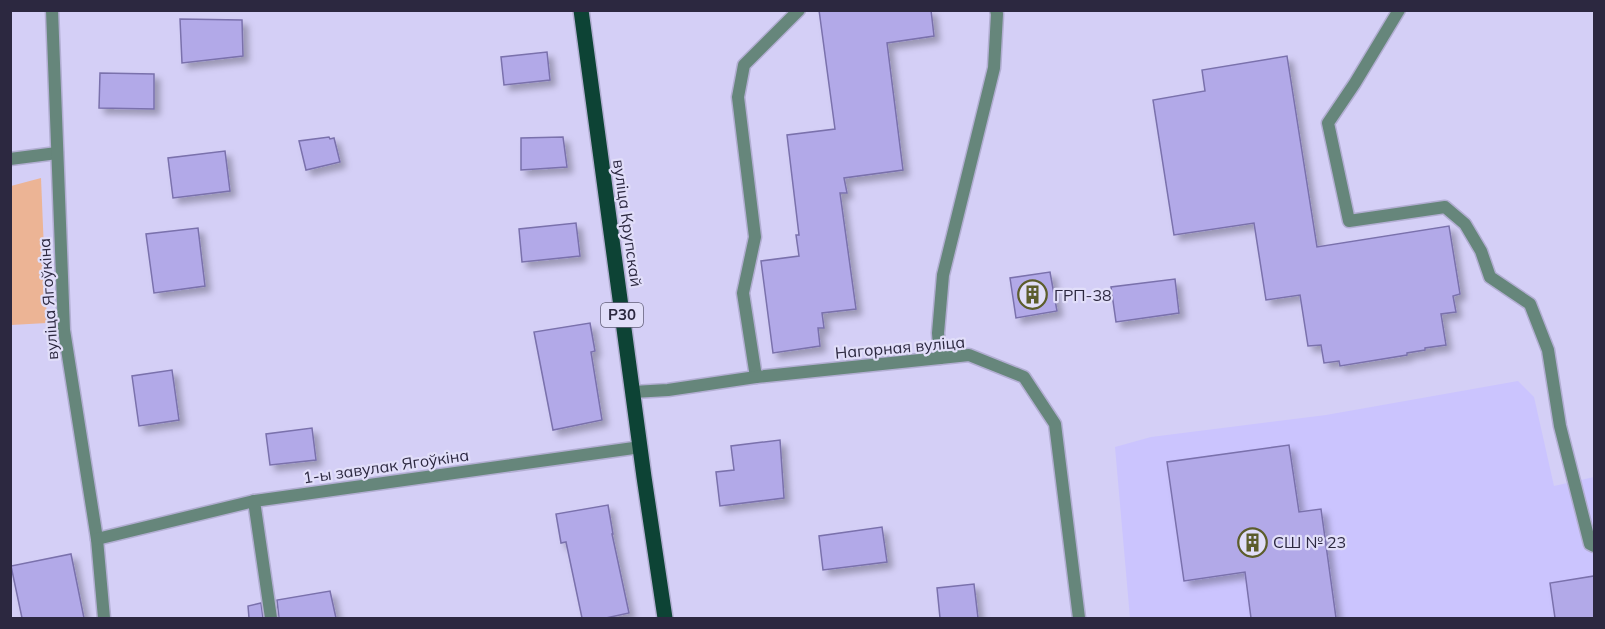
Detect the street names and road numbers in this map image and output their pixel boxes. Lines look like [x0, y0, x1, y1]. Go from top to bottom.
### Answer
street label: вуліца Крупскай [609, 158, 647, 288]
street label: вуліца Ягоўкіна [34, 237, 62, 361]
road number: Р30 [601, 303, 643, 327]
street label: Нагорная вуліца [834, 331, 966, 363]
street label: 1-ы завулак Ягоўкіна [302, 444, 470, 488]

